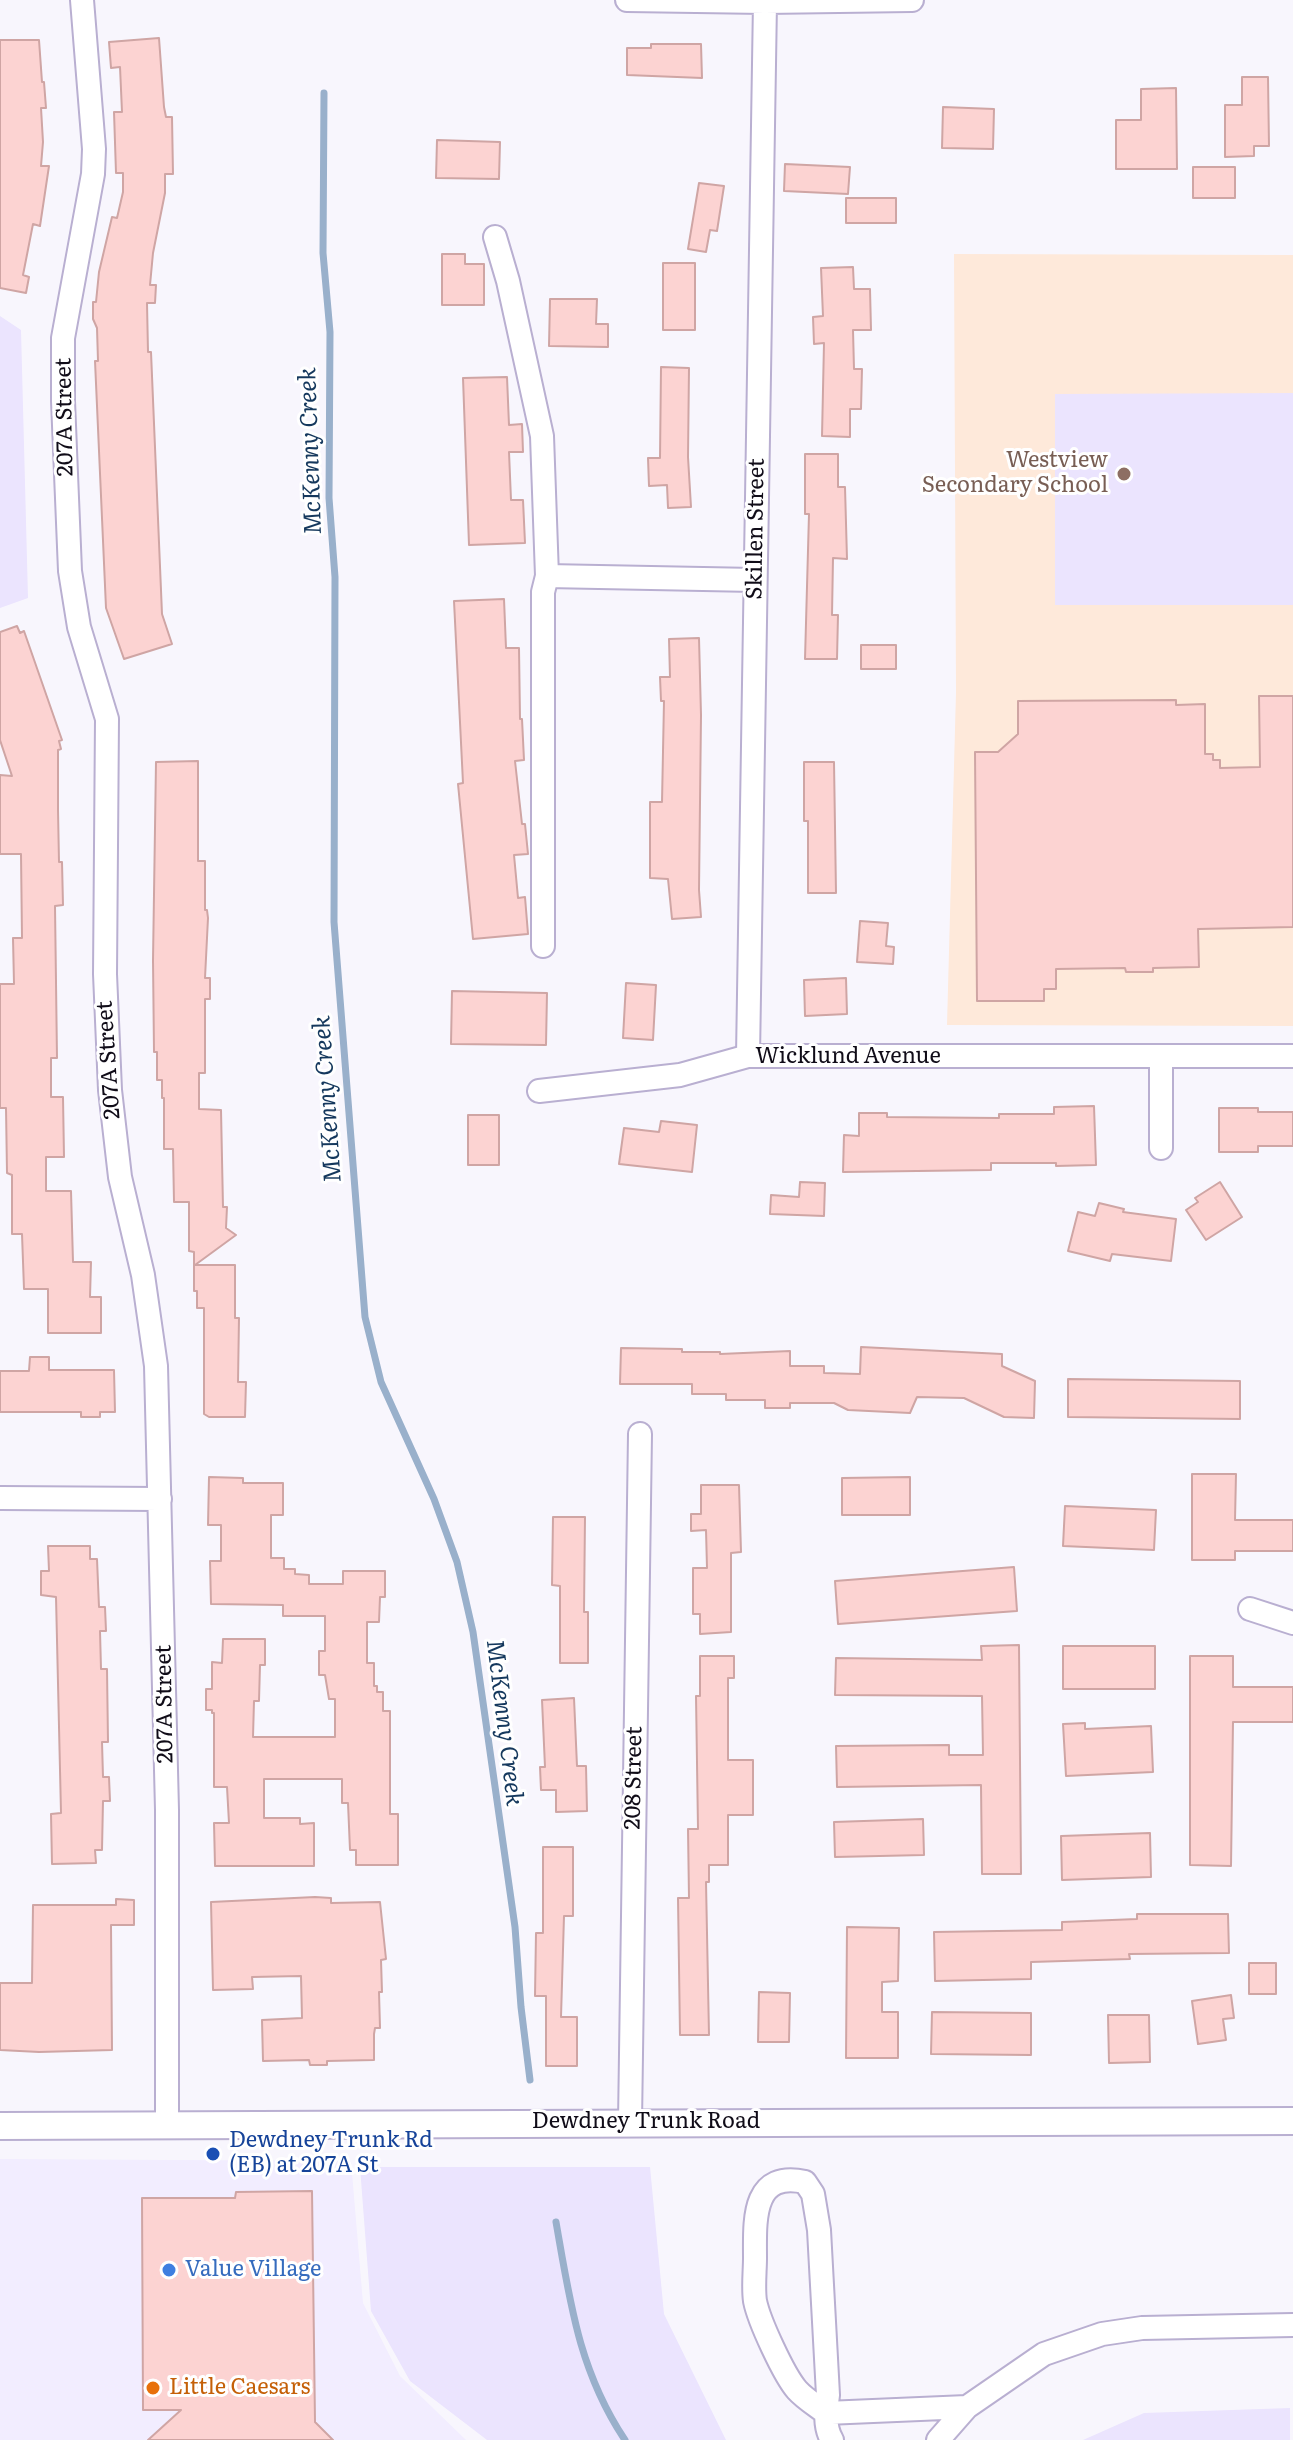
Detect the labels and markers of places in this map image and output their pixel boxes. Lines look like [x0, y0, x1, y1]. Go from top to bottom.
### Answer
place label: Westview Secondary School [922, 448, 1108, 500]
marker: Westview Secondary School [1115, 465, 1133, 483]
place label: Dewdney Trunk Rd (EB) at 207A St [229, 2128, 433, 2180]
marker: Dewdney Trunk Rd (EB) at 207A St [204, 2145, 222, 2163]
place label: Value Village [185, 2257, 321, 2283]
marker: Value Village [160, 2261, 178, 2279]
place label: Little Caesars [169, 2375, 310, 2401]
marker: Little Caesars [144, 2379, 162, 2397]

